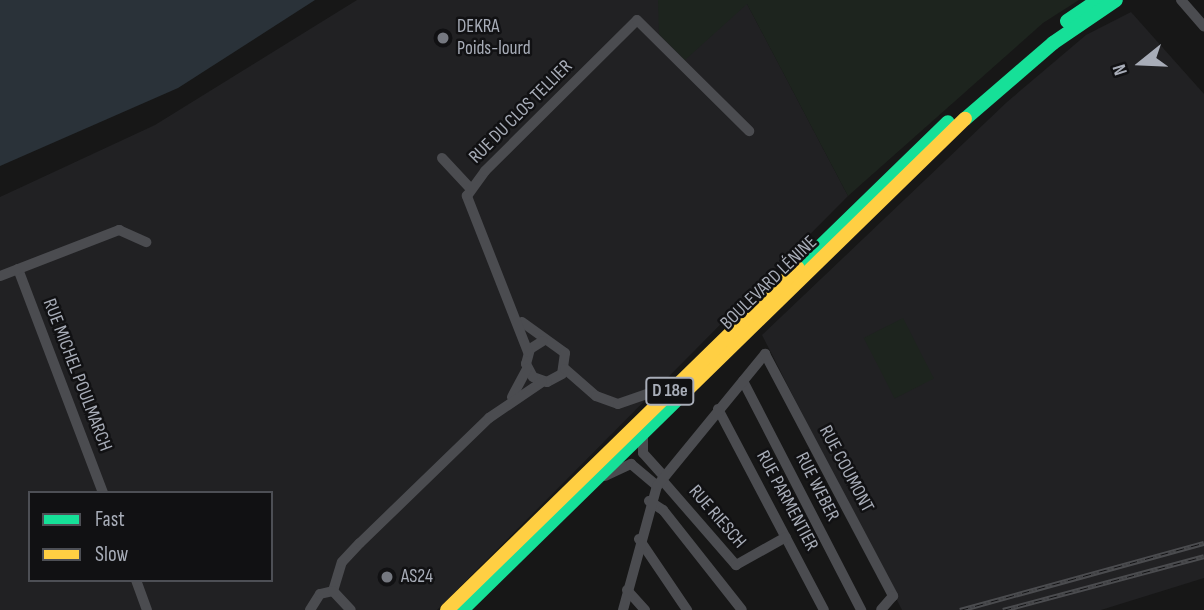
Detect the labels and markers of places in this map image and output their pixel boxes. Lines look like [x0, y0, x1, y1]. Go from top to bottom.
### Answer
place label: DEKRA Poids-lourd [457, 16, 531, 60]
marker: DEKRA Poids-lourd [435, 30, 451, 46]
place label: AS24 [401, 566, 433, 588]
marker: AS24 [379, 569, 395, 585]

